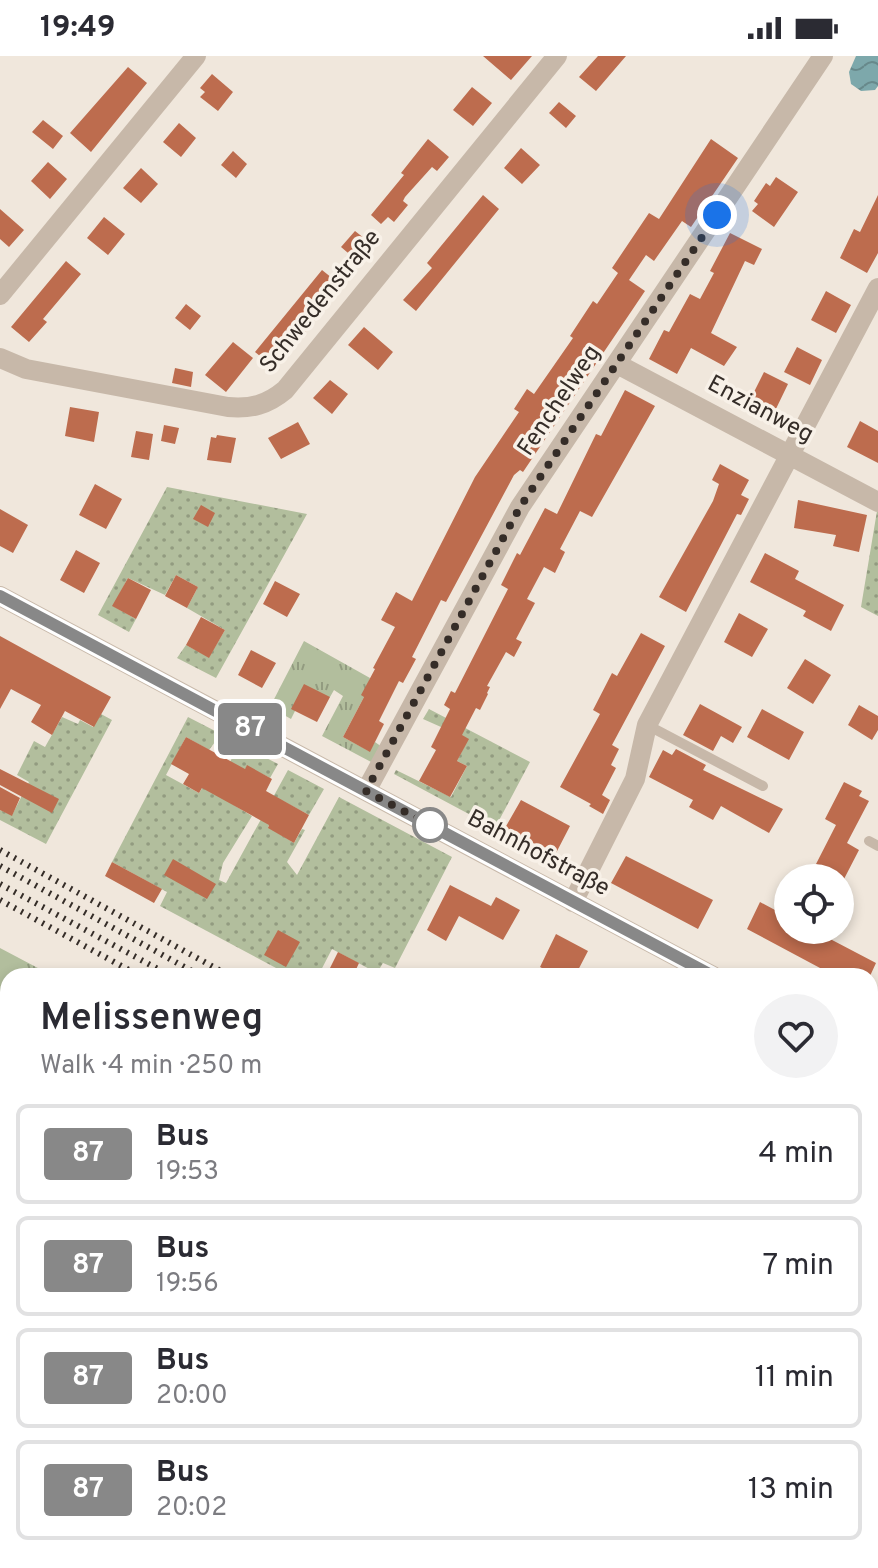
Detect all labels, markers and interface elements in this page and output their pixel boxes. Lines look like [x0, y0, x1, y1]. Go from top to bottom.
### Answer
text: 19:49 [40, 10, 115, 47]
your location [697, 195, 737, 235]
street label: Schwedenstraße [254, 224, 388, 380]
street label: Fenchelweg [512, 340, 608, 462]
street label: Enzianweg [702, 370, 818, 450]
line badge: 87 [214, 703, 286, 755]
text: 87 [234, 711, 266, 747]
street label: Bahnhofstraße [462, 804, 614, 904]
unlabelled marker [413, 808, 447, 842]
map controls [774, 864, 854, 944]
button: locate [774, 864, 854, 944]
button: heart [754, 994, 838, 1078]
text: Melissenweg [40, 995, 263, 1044]
text: Walk · 4 min · 250 m [40, 1050, 262, 1083]
text: Bus [156, 1119, 209, 1156]
text: 87 [72, 1136, 104, 1172]
text: 4 min [758, 1136, 834, 1173]
text: 19:53 [156, 1156, 219, 1189]
text: Bus [156, 1231, 209, 1268]
text: 87 [72, 1248, 104, 1284]
text: 7 min [763, 1248, 834, 1285]
text: 19:56 [156, 1268, 219, 1301]
text: Bus [156, 1343, 209, 1380]
text: 87 [72, 1360, 104, 1396]
text: 11 min [755, 1360, 834, 1397]
text: 20:00 [156, 1380, 228, 1413]
text: Bus [156, 1455, 209, 1492]
text: 87 [72, 1472, 104, 1508]
text: 13 min [748, 1472, 834, 1509]
text: 20:02 [156, 1492, 227, 1525]

